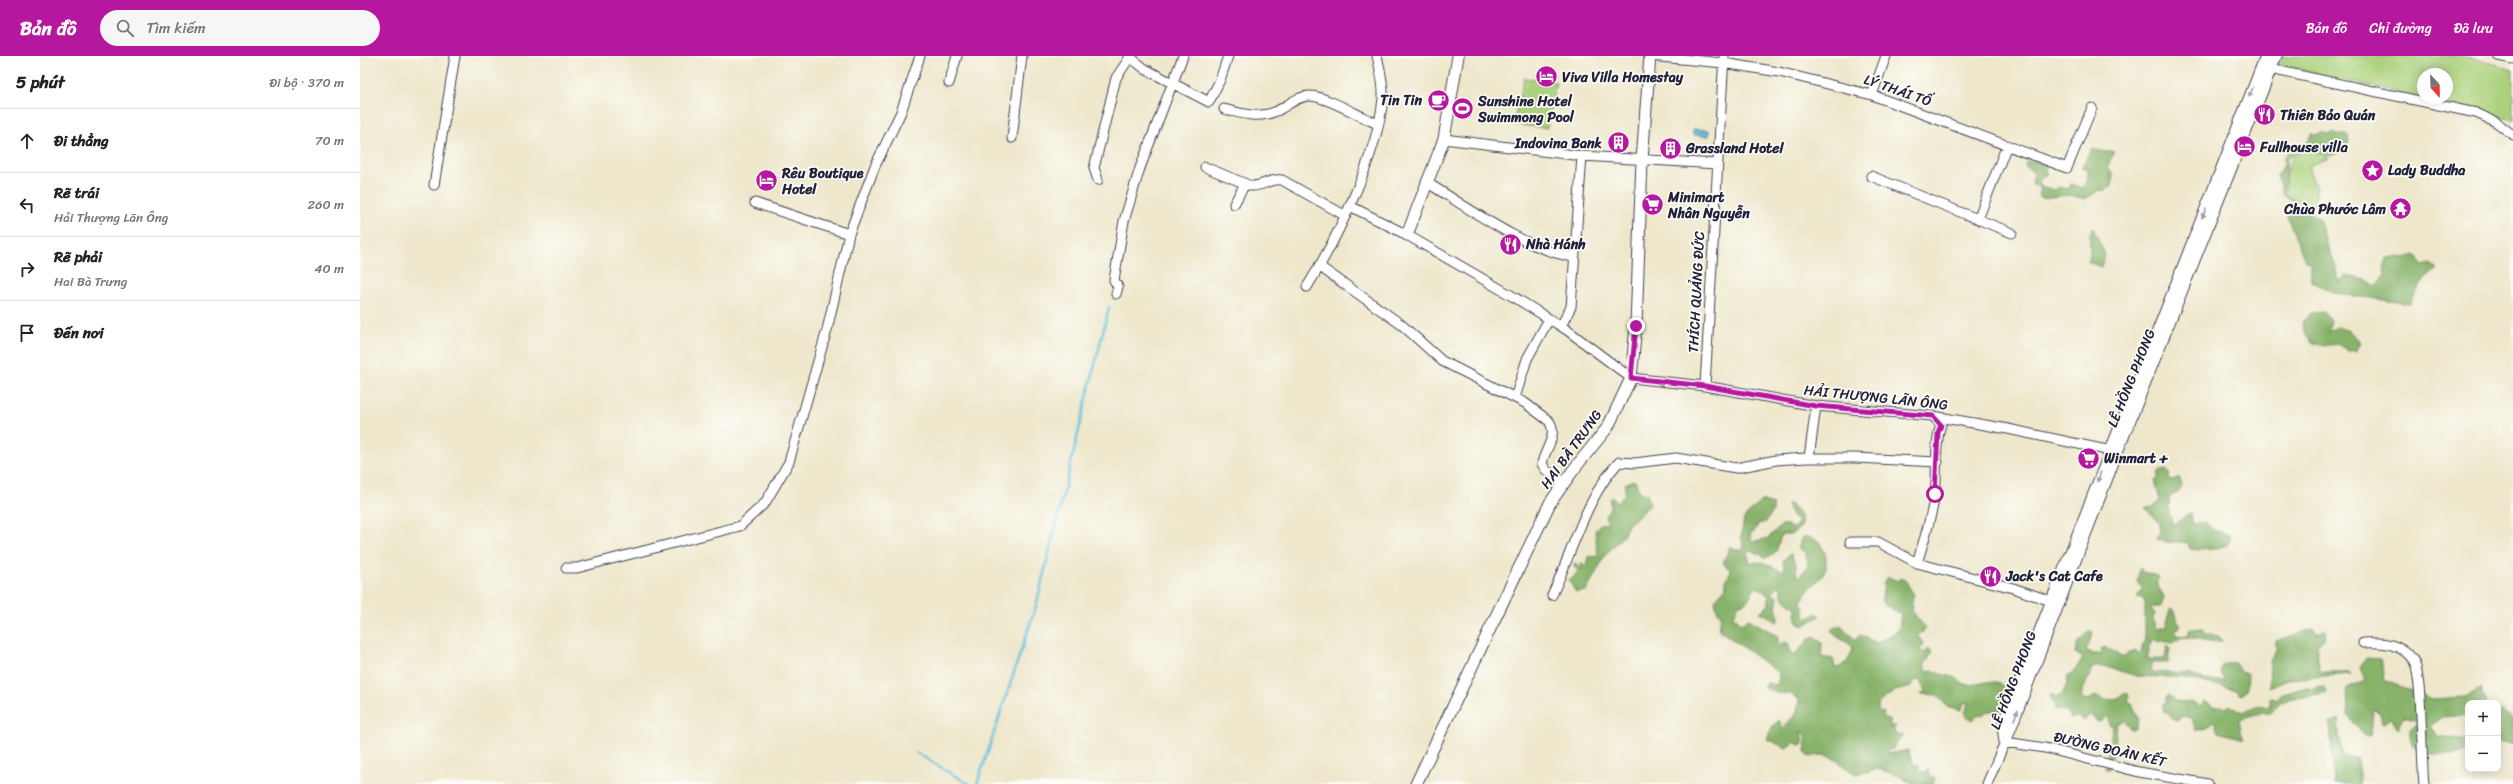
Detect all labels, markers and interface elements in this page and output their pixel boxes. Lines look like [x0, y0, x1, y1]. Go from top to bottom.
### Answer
search box [100, 10, 380, 46]
text: Bản đồ [20, 12, 76, 45]
text: Tìm kiếm [146, 15, 206, 41]
text: Bản đồ [2306, 16, 2347, 41]
text: Chỉ đường [2369, 16, 2432, 41]
text: Đã lưu [2454, 16, 2493, 41]
icon: search [114, 17, 136, 39]
hotel icon: Viva Villa Homestay [1534, 64, 1560, 90]
place label: Viva Villa Homestay [1562, 65, 1684, 90]
text: 5 phút [16, 67, 65, 97]
street label: LÝ THÁI TỔ [1860, 67, 1937, 114]
north arrow [2417, 68, 2453, 104]
text: Đi bộ · 370 m [269, 71, 344, 94]
cafe icon: Tin Tin [1425, 87, 1451, 113]
one-way arrow [2248, 87, 2254, 99]
place label: Tin Tin [1380, 88, 1422, 113]
place label: Sunshine Hotel Swimmong Pool [1477, 89, 1575, 130]
sports icon: Sunshine Hotel Swimmong Pool [1449, 96, 1475, 122]
restaurant icon: Thiên Bảo Quán [2251, 102, 2277, 128]
place label: Thiên Bảo Quán [2280, 103, 2376, 128]
text: Đi thẳng [54, 128, 109, 154]
text: 70 m [315, 129, 344, 152]
icon: ahead [16, 130, 38, 152]
building icon: Indovina Bank [1605, 130, 1631, 156]
place label: Indovina Bank [1514, 131, 1603, 156]
hotel icon: Fullhouse villa [2232, 134, 2258, 160]
building icon: Grassland Hotel [1658, 135, 1684, 161]
place label: Fullhouse villa [2259, 135, 2349, 160]
place label: Grassland Hotel [1685, 136, 1784, 161]
place icon: Lady Buddha [2359, 157, 2385, 183]
place label: Lady Buddha [2388, 158, 2466, 183]
place label: Rêu Boutique Hotel [781, 161, 864, 202]
hotel icon: Rêu Boutique Hotel [754, 168, 780, 194]
text: Rẽ trái [54, 180, 99, 206]
place label: Minimart Nhân Nguyễn [1667, 185, 1750, 226]
supermarket icon: Minimart Nhân Nguyễn [1639, 192, 1665, 218]
text: 260 m [308, 193, 344, 216]
icon: left [16, 194, 38, 216]
temple icon: Chùa Phước Lâm [2388, 196, 2414, 222]
place label: Chùa Phước Lâm [2283, 197, 2386, 222]
text: Hải Thượng Lãn Ông [54, 206, 168, 229]
one-way arrow [2200, 208, 2206, 220]
street label: THÍCH QUẢNG ĐỨC [1681, 230, 1712, 354]
restaurant icon: Nhà Hánh [1497, 231, 1523, 257]
place label: Nhà Hánh [1525, 232, 1586, 257]
text: Rẽ phải [54, 244, 102, 270]
text: 40 m [314, 257, 344, 280]
icon: right [16, 258, 38, 280]
text: Hai Bà Trưng [54, 270, 127, 293]
route end [1627, 317, 1645, 335]
text: Đến nơi [54, 320, 104, 346]
icon: arrive [16, 322, 38, 344]
street label: LÊ HỒNG PHONG [2100, 325, 2163, 431]
street label: HẢI THƯỢNG LÃN ÔNG [1803, 377, 1950, 418]
street label: HAI BÀ TRƯNG [1534, 404, 1609, 494]
supermarket icon: Winmart + [2075, 445, 2101, 471]
place label: Winmart + [2104, 446, 2168, 471]
one-way arrow [2095, 472, 2101, 484]
route start [1926, 485, 1944, 503]
restaurant icon: Jack's Cat Cafe [1977, 563, 2003, 589]
place label: Jack's Cat Cafe [2005, 564, 2103, 589]
street label: LÊ HỒNG PHONG [1983, 627, 2044, 733]
map controls [2465, 700, 2501, 772]
button: + [2465, 700, 2501, 736]
one-way arrow [2014, 708, 2020, 720]
street label: ĐƯỜNG ĐOÀN KẾT [2051, 724, 2170, 775]
button: − [2465, 736, 2501, 772]

